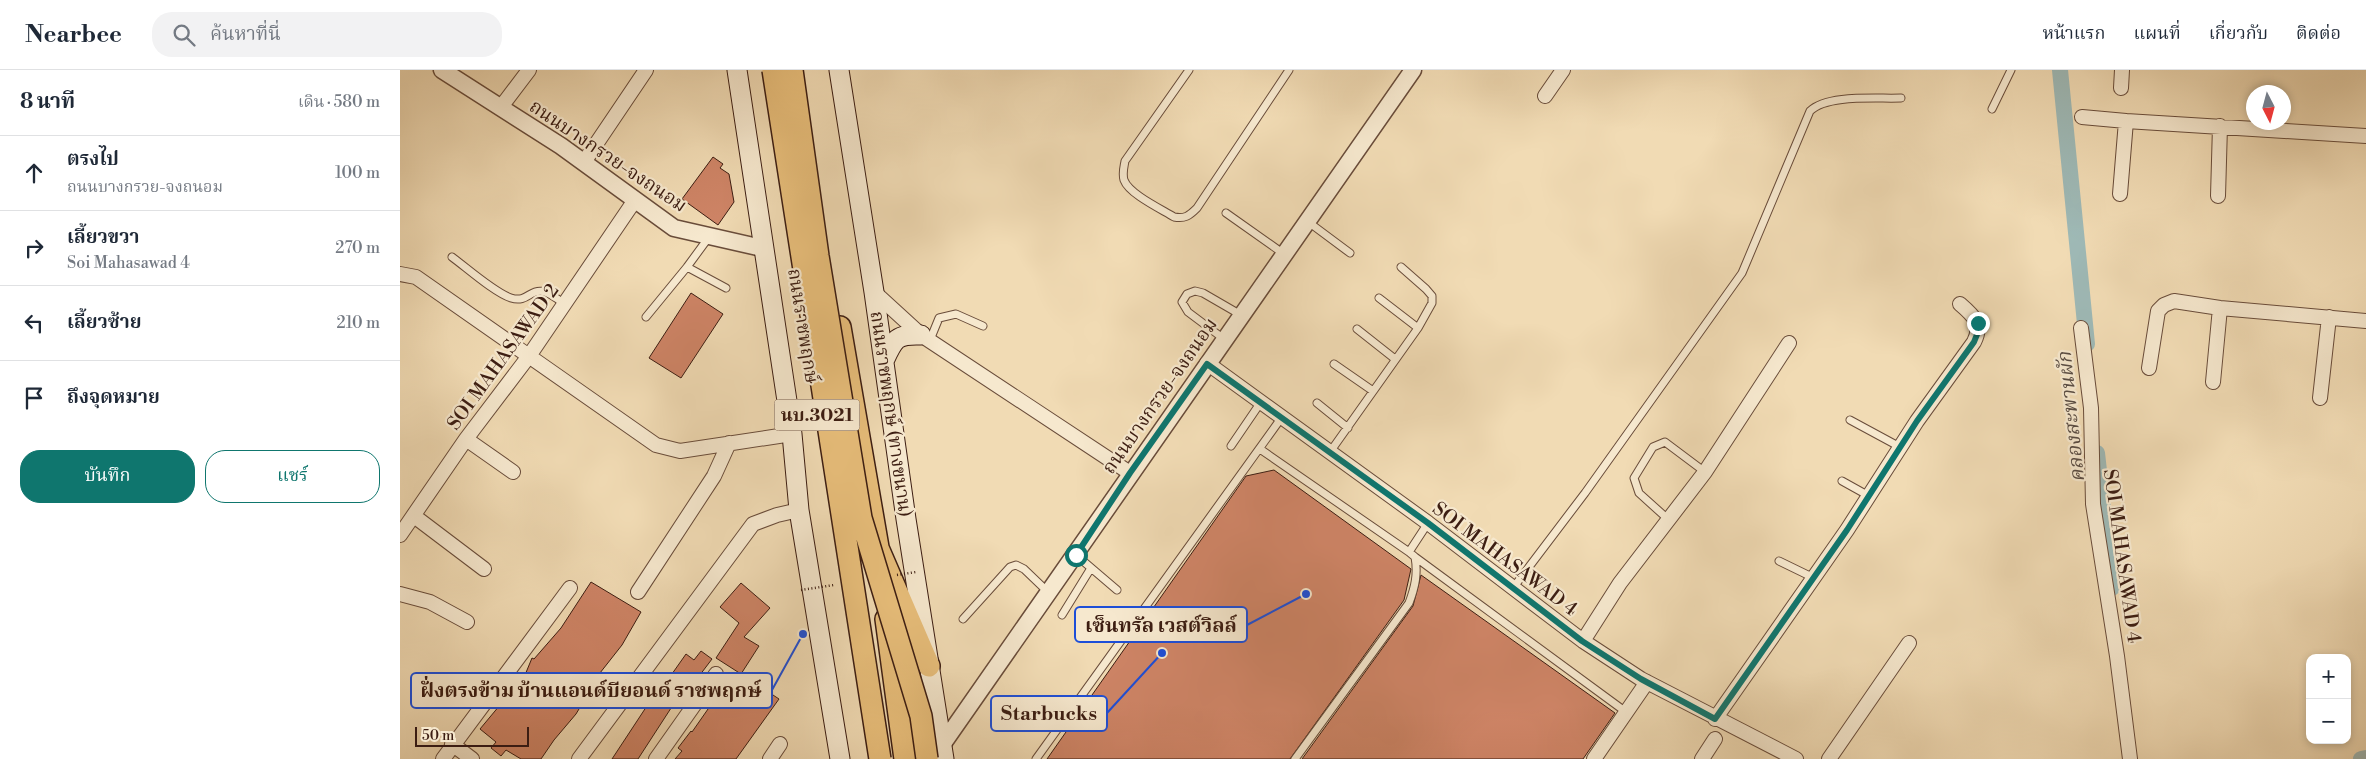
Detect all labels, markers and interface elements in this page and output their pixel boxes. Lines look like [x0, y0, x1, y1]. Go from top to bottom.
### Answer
search box [152, 12, 502, 57]
text: Nearbee [25, 20, 122, 50]
icon: search [170, 21, 198, 49]
text: ค้นหาที่นี่ [210, 22, 281, 46]
text: หน้าแรก [2042, 22, 2105, 45]
text: แผนที่ [2133, 22, 2181, 45]
text: เกี่ยวกับ [2209, 22, 2268, 45]
text: ติดต่อ [2296, 22, 2341, 45]
north arrow [2246, 85, 2291, 130]
text: 8 นาที [20, 89, 75, 115]
text: เดิน · 580 m [298, 92, 380, 112]
street label: ถนนบางกรวย-จงถนอม [525, 94, 691, 218]
text: ตรงไป [67, 147, 119, 171]
icon: ahead [20, 159, 48, 187]
text: 100 m [335, 163, 380, 183]
text: ถนนบางกรวย-จงถนอม [67, 177, 223, 197]
text: เลี้ยวขวา [67, 225, 139, 249]
icon: right [20, 234, 48, 262]
text: 270 m [335, 238, 380, 258]
text: Soi Mahasawad 4 [67, 253, 190, 273]
street label: ถนนราชพฤกษ์ [782, 267, 824, 385]
street label: SOI MAHASAWAD 2 [442, 279, 564, 435]
icon: left [20, 309, 48, 337]
street label: ถนนราชพฤกษ์ (ทางขนาน) [865, 309, 917, 519]
text: เลี้ยวซ้าย [67, 310, 141, 334]
route end [1967, 312, 1990, 335]
text: 210 m [336, 313, 380, 333]
street label: ถนนบางกรวย-จงถนอม [1097, 313, 1223, 479]
water label: คลองสะพานผัก [2053, 350, 2091, 483]
icon: arrive [20, 384, 48, 412]
text: ถึงจุดหมาย [67, 385, 160, 409]
road number: นบ.3021 [774, 400, 860, 430]
button: บันทึก [20, 450, 195, 503]
button: แชร์ [205, 450, 380, 503]
street label: SOI MAHASAWAD 4 [2098, 468, 2146, 644]
street label: SOI MAHASAWAD 4 [1428, 497, 1582, 621]
route start [1065, 544, 1088, 567]
callout: เซ็นทรัล เวสต์วิลล์ [1075, 607, 1247, 642]
text: เซ็นทรัล เวสต์วิลล์ [1085, 614, 1238, 639]
map controls [2306, 654, 2351, 744]
button: + [2306, 654, 2351, 699]
callout: ฝั่งตรงข้าม บ้านแอนด์บียอนด์ ราชพฤกษ์ [411, 673, 772, 708]
text: ฝั่งตรงข้าม บ้านแอนด์บียอนด์ ราชพฤกษ์ [420, 675, 762, 704]
callout: Starbucks [991, 696, 1107, 731]
button: − [2306, 699, 2351, 744]
text: Starbucks [1001, 702, 1097, 727]
scale bar [415, 724, 529, 747]
text: 50 m [422, 727, 454, 745]

